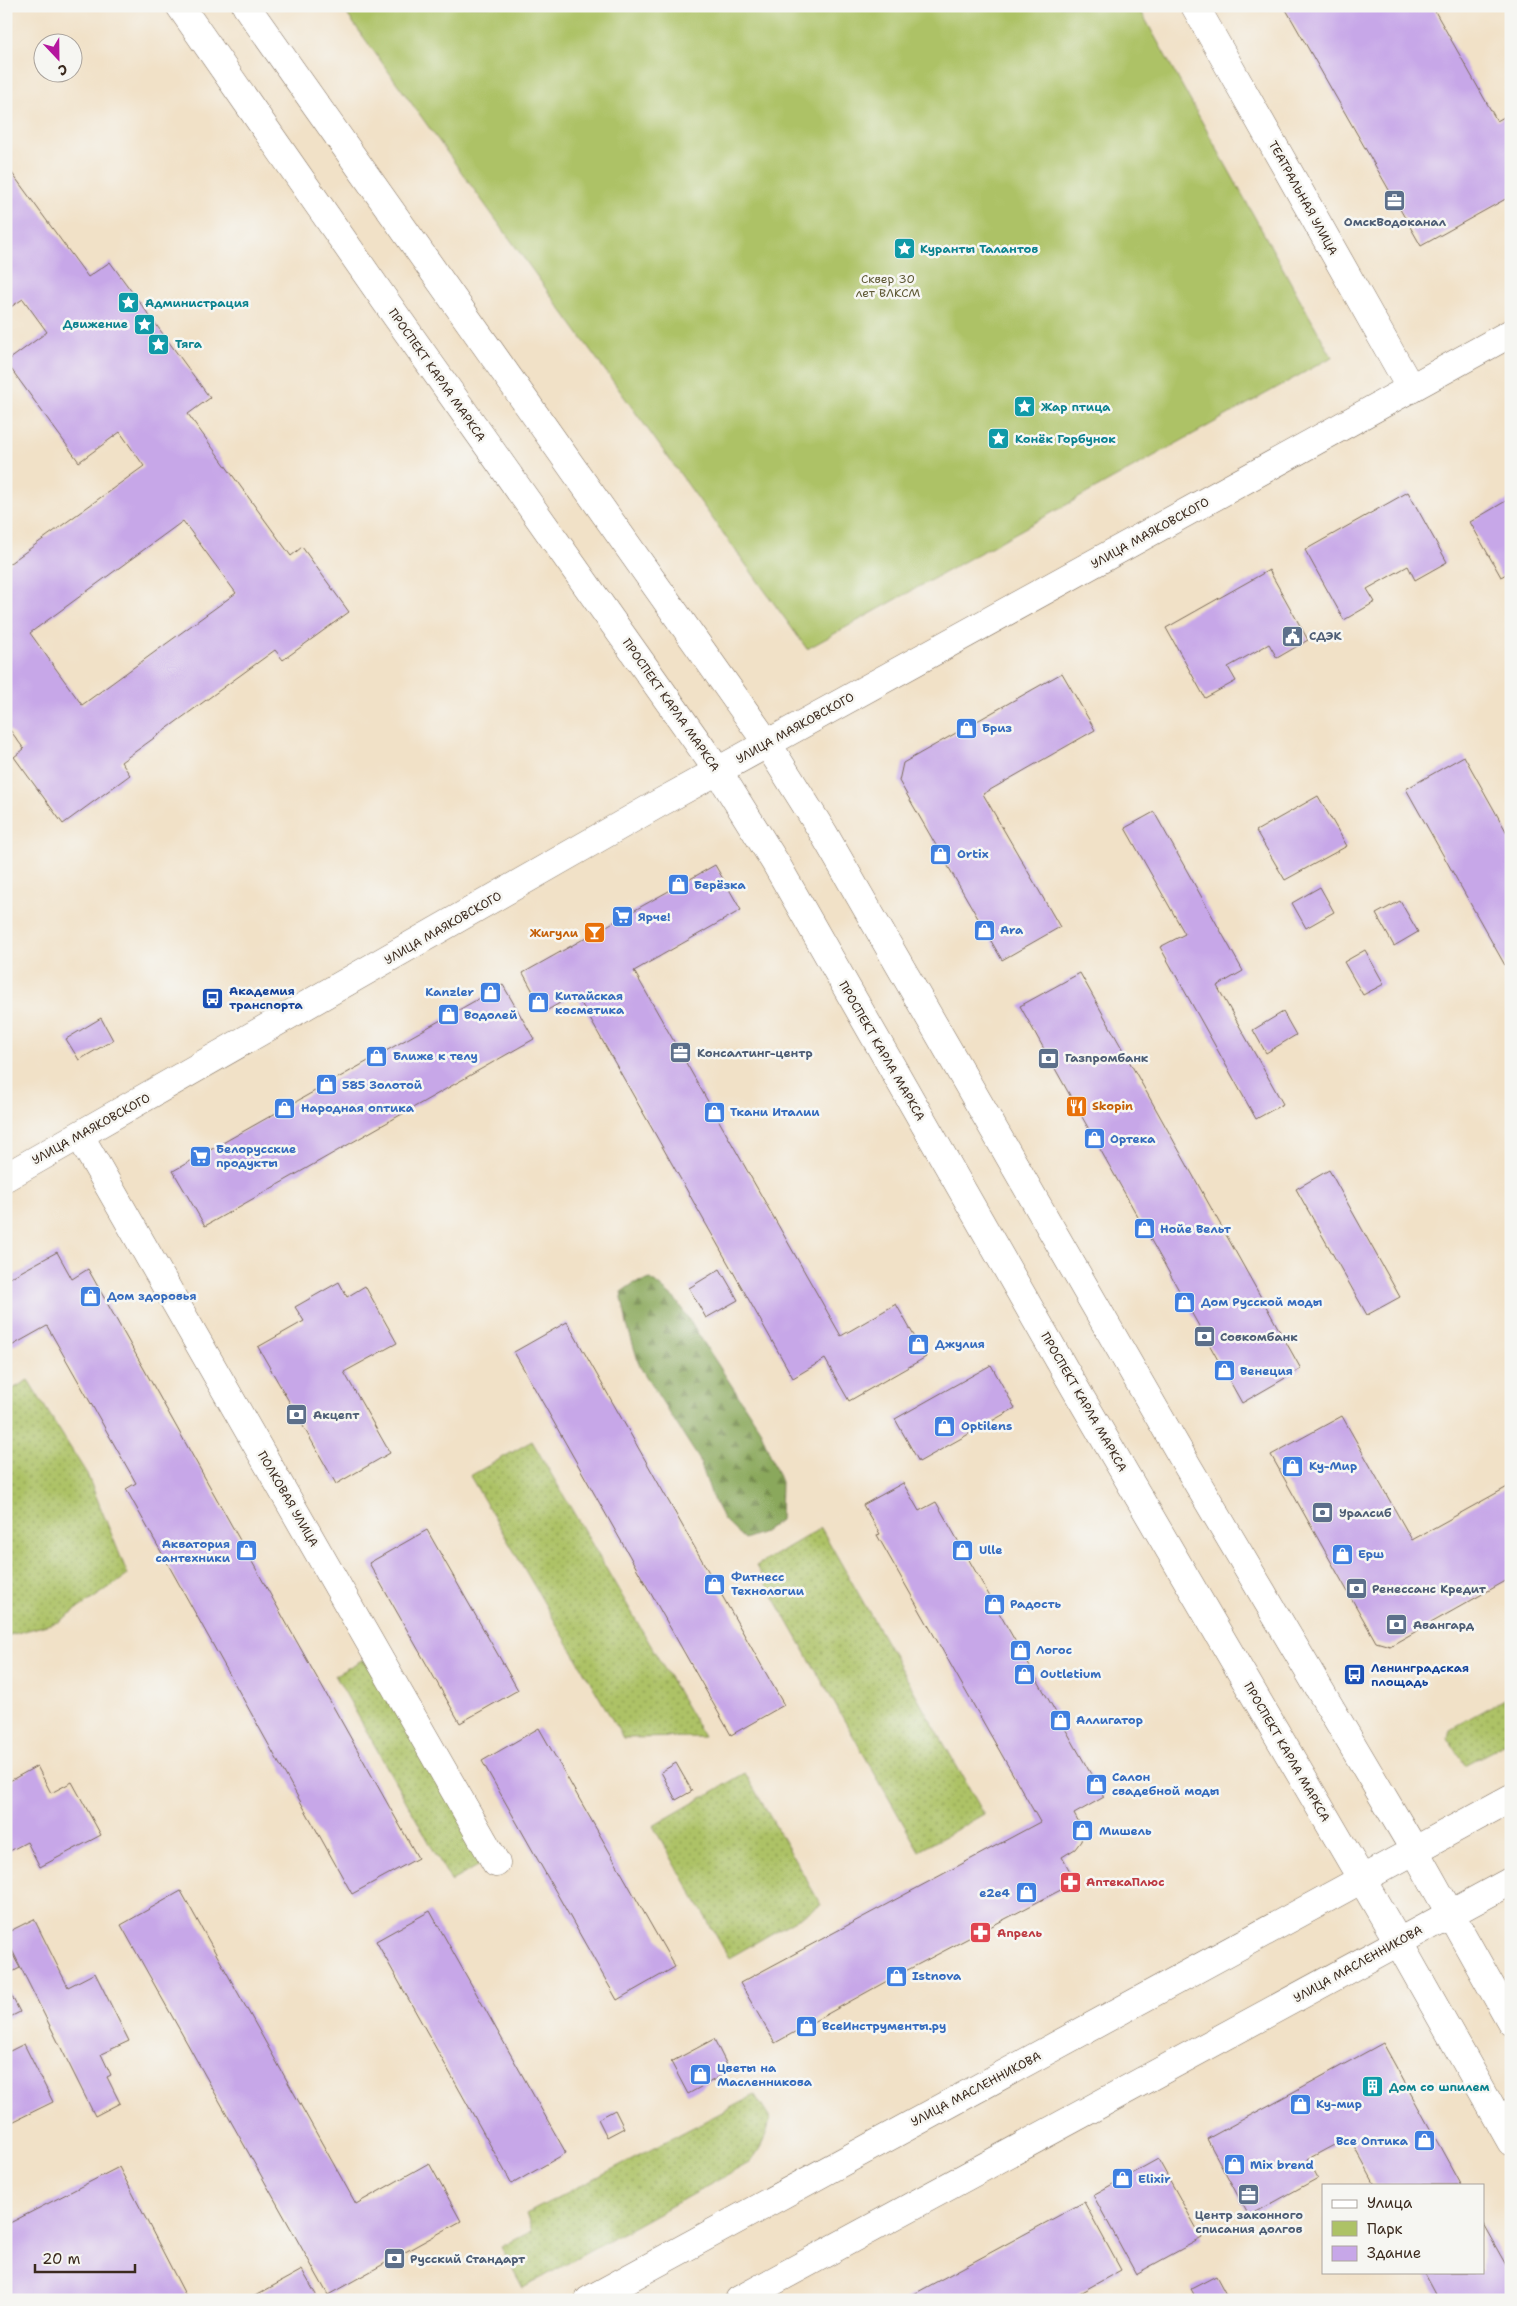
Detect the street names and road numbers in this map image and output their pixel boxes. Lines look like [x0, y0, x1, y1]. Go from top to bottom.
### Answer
street label: ТЕАТРАЛЬНАЯ УЛИЦА [1265, 138, 1341, 258]
street label: ПРОСПЕКТ КАРЛА МАРКСА [385, 305, 489, 445]
street label: УЛИЦА МАЯКОВСКОГО [1088, 494, 1212, 572]
street label: ПРОСПЕКТ КАРЛА МАРКСА [619, 635, 723, 775]
street label: УЛИЦА МАЯКОВСКОГО [733, 689, 857, 767]
street label: УЛИЦА МАЯКОВСКОГО [382, 888, 504, 968]
street label: ПРОСПЕКТ КАРЛА МАРКСА [835, 978, 929, 1124]
street label: УЛИЦА МАЯКОВСКОГО [29, 1090, 153, 1168]
street label: ПРОСПЕКТ КАРЛА МАРКСА [1037, 1329, 1131, 1475]
street label: ПОЛКОВАЯ УЛИЦА [254, 1448, 322, 1550]
street label: ПРОСПЕКТ КАРЛА МАРКСА [1240, 1679, 1334, 1825]
street label: УЛИЦА МАСЛЕННИКОВА [1291, 1922, 1426, 2006]
street label: УЛИЦА МАСЛЕННИКОВА [908, 2048, 1044, 2130]

